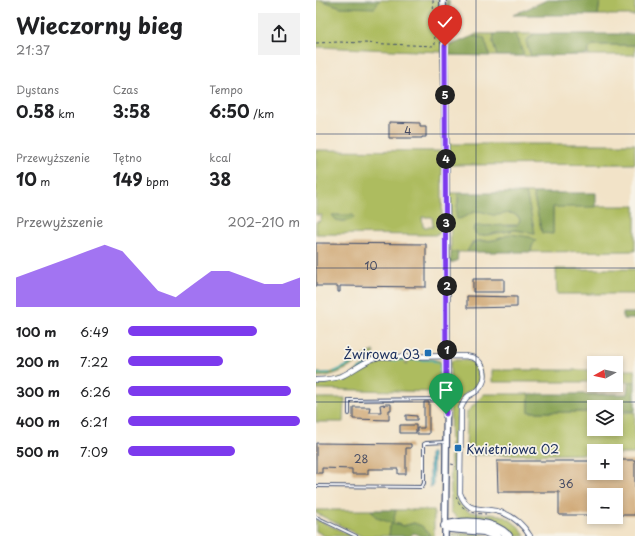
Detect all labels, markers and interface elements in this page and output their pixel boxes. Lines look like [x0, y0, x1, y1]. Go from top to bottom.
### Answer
pin [428, 5, 462, 46]
text: Wieczorny bieg [16, 8, 183, 41]
icon: check [434, 11, 456, 33]
button: share [258, 13, 300, 55]
text: 21:37 [16, 40, 50, 59]
text: Dystans [16, 81, 59, 98]
text: Czas [113, 81, 138, 98]
text: Tempo [209, 81, 243, 98]
pin: 5 [435, 85, 455, 105]
text: 5 [441, 86, 449, 103]
text: 0.58 [16, 98, 55, 124]
text: 3:58 [113, 98, 150, 124]
text: 6:50 [209, 98, 250, 124]
text: km [55, 105, 75, 122]
text: /km [250, 105, 274, 122]
house number: 4 [404, 122, 412, 139]
text: Przewyższenie [16, 149, 90, 166]
text: Tętno [113, 149, 142, 166]
text: kcal [209, 149, 231, 166]
pin: 4 [436, 149, 456, 169]
text: 4 [442, 150, 450, 167]
text: 10 [16, 166, 37, 192]
text: 149 [113, 166, 143, 192]
text: 38 [209, 166, 231, 192]
text: m [37, 173, 50, 190]
text: bpm [143, 173, 169, 190]
text: Przewyższenie [16, 212, 103, 231]
text: 202–210 m [228, 212, 300, 231]
pin: 3 [436, 213, 456, 233]
text: 3 [442, 214, 450, 231]
house number: 10 [365, 257, 377, 274]
pin: 2 [437, 276, 457, 296]
text: 2 [443, 277, 451, 294]
text: 100 m [16, 322, 57, 341]
text: 6:49 [80, 322, 109, 341]
pin: 1 [437, 340, 457, 360]
text: 1 [444, 341, 450, 358]
place label: Żwirowa 03 [343, 344, 420, 363]
marker: Żwirowa 03 [423, 348, 433, 358]
text: 200 m [16, 352, 60, 371]
text: 7:22 [80, 352, 108, 371]
north arrow [587, 356, 623, 392]
map controls [587, 356, 623, 524]
pin [429, 373, 463, 414]
icon: arrive [435, 379, 457, 401]
text: 300 m [16, 382, 60, 401]
text: 6:26 [80, 382, 111, 401]
button: layers [587, 400, 623, 436]
text: 400 m [16, 412, 60, 431]
text: 6:21 [80, 412, 108, 431]
place label: Kwietniowa 02 [466, 439, 559, 458]
text: 500 m [16, 442, 59, 461]
text: 7:09 [80, 442, 108, 461]
marker: Kwietniowa 02 [453, 443, 463, 453]
button: + [587, 444, 623, 480]
house number: 28 [354, 450, 368, 467]
house number: 36 [559, 475, 574, 492]
button: − [587, 488, 623, 524]

